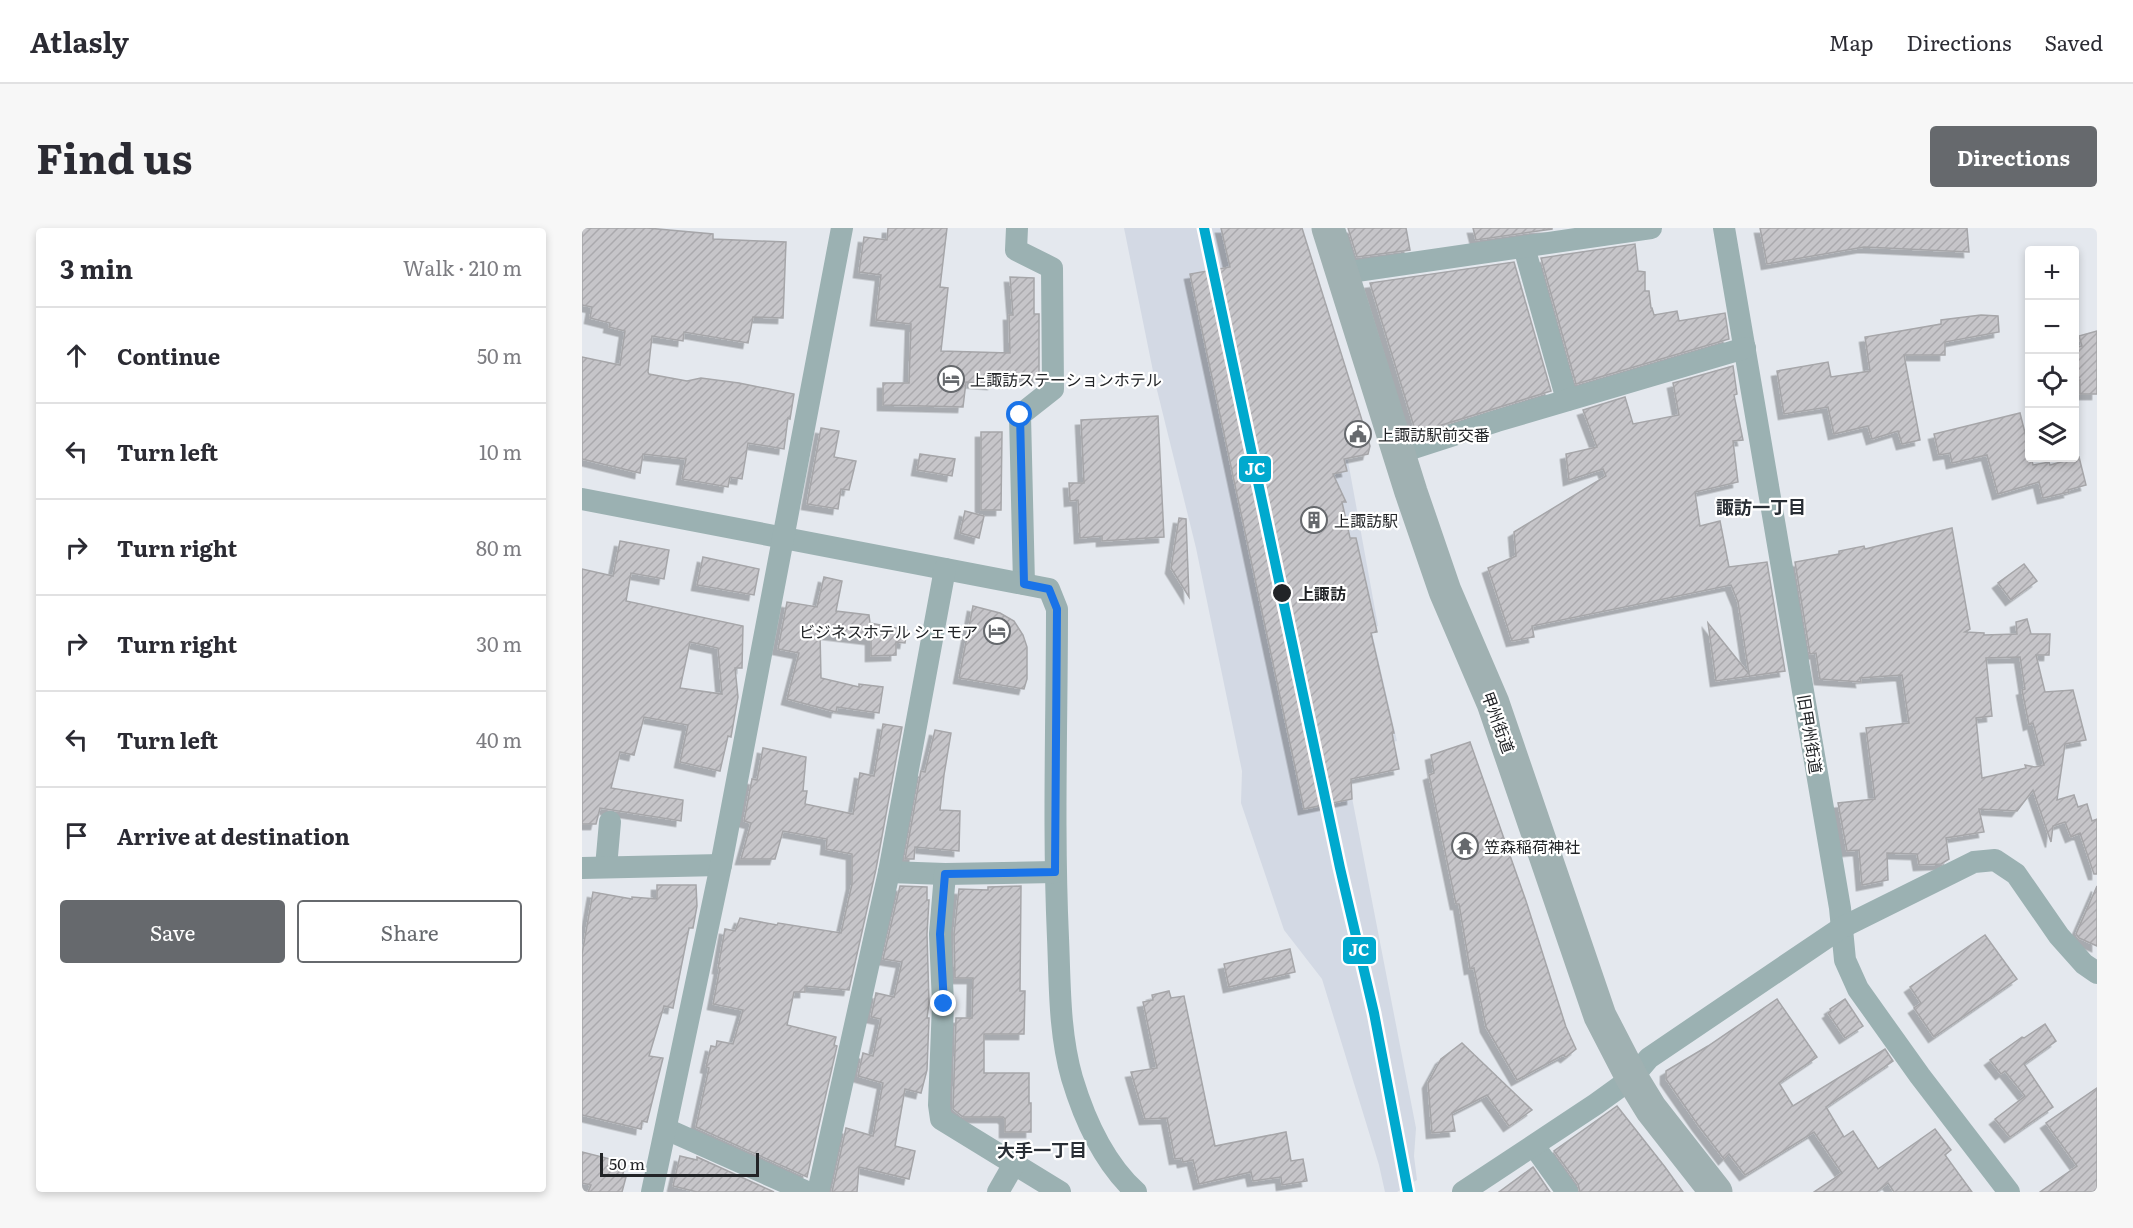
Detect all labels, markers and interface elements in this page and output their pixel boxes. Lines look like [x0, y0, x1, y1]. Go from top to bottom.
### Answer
text: Atlasly [30, 20, 129, 62]
text: Map [1829, 26, 1874, 57]
text: Directions [1907, 26, 2012, 57]
text: Saved [2045, 26, 2103, 57]
text: Find us [36, 125, 193, 187]
button: Directions [1930, 126, 2097, 187]
map controls [2025, 246, 2079, 462]
button: + [2025, 246, 2079, 300]
text: 3 min [60, 248, 133, 287]
text: Walk · 210 m [403, 252, 522, 282]
button: − [2025, 300, 2079, 354]
icon: ahead [60, 339, 93, 372]
text: Continue [117, 339, 220, 372]
text: 50 m [477, 340, 522, 370]
button: locate [2025, 354, 2079, 408]
hotel icon: 上諏訪ステーションホテル [936, 364, 966, 394]
place label: 上諏訪ステーションホテル [970, 367, 1162, 391]
route start [1006, 401, 1032, 427]
button: layers [2025, 408, 2079, 462]
public building icon: 上諏訪駅前交番 [1343, 419, 1373, 449]
place label: 上諏訪駅前交番 [1378, 422, 1490, 446]
icon: left [60, 435, 93, 468]
text: Turn left [117, 435, 218, 468]
text: 10 m [479, 436, 522, 466]
line badge: JC [1238, 455, 1272, 483]
text: JC [1245, 456, 1265, 480]
district label: 諏訪一丁目 [1716, 493, 1806, 520]
building icon: 上諏訪駅 [1299, 505, 1329, 535]
place label: 上諏訪駅 [1334, 508, 1398, 532]
icon: right [60, 531, 93, 564]
text: Turn right [117, 531, 237, 564]
text: 80 m [476, 532, 522, 562]
place label: 上諏訪 [1298, 581, 1346, 605]
marker: 上諏訪 [1271, 582, 1293, 604]
hotel icon: ビジネスホテル シェモア [982, 616, 1012, 646]
place label: ビジネスホテル シェモア [799, 619, 978, 643]
icon: right [60, 627, 93, 660]
text: Turn right [117, 627, 237, 660]
text: 30 m [476, 628, 522, 658]
street label: 甲州街道 [1477, 688, 1521, 756]
street label: 旧甲州街道 [1793, 693, 1829, 775]
icon: left [60, 723, 93, 756]
text: Turn left [117, 723, 218, 756]
text: 40 m [476, 724, 522, 754]
icon: arrive [60, 819, 93, 852]
text: Arrive at destination [117, 819, 350, 852]
temple icon: 笠森稲荷神社 [1450, 831, 1480, 861]
place label: 笠森稲荷神社 [1484, 834, 1580, 858]
button: Save [60, 900, 285, 963]
button: Share [297, 900, 522, 963]
line badge: JC [1342, 936, 1377, 965]
text: JC [1349, 937, 1369, 961]
route end [930, 990, 956, 1016]
district label: 大手一丁目 [997, 1136, 1087, 1163]
scale bar [600, 1150, 759, 1178]
text: 50 m [609, 1151, 645, 1175]

